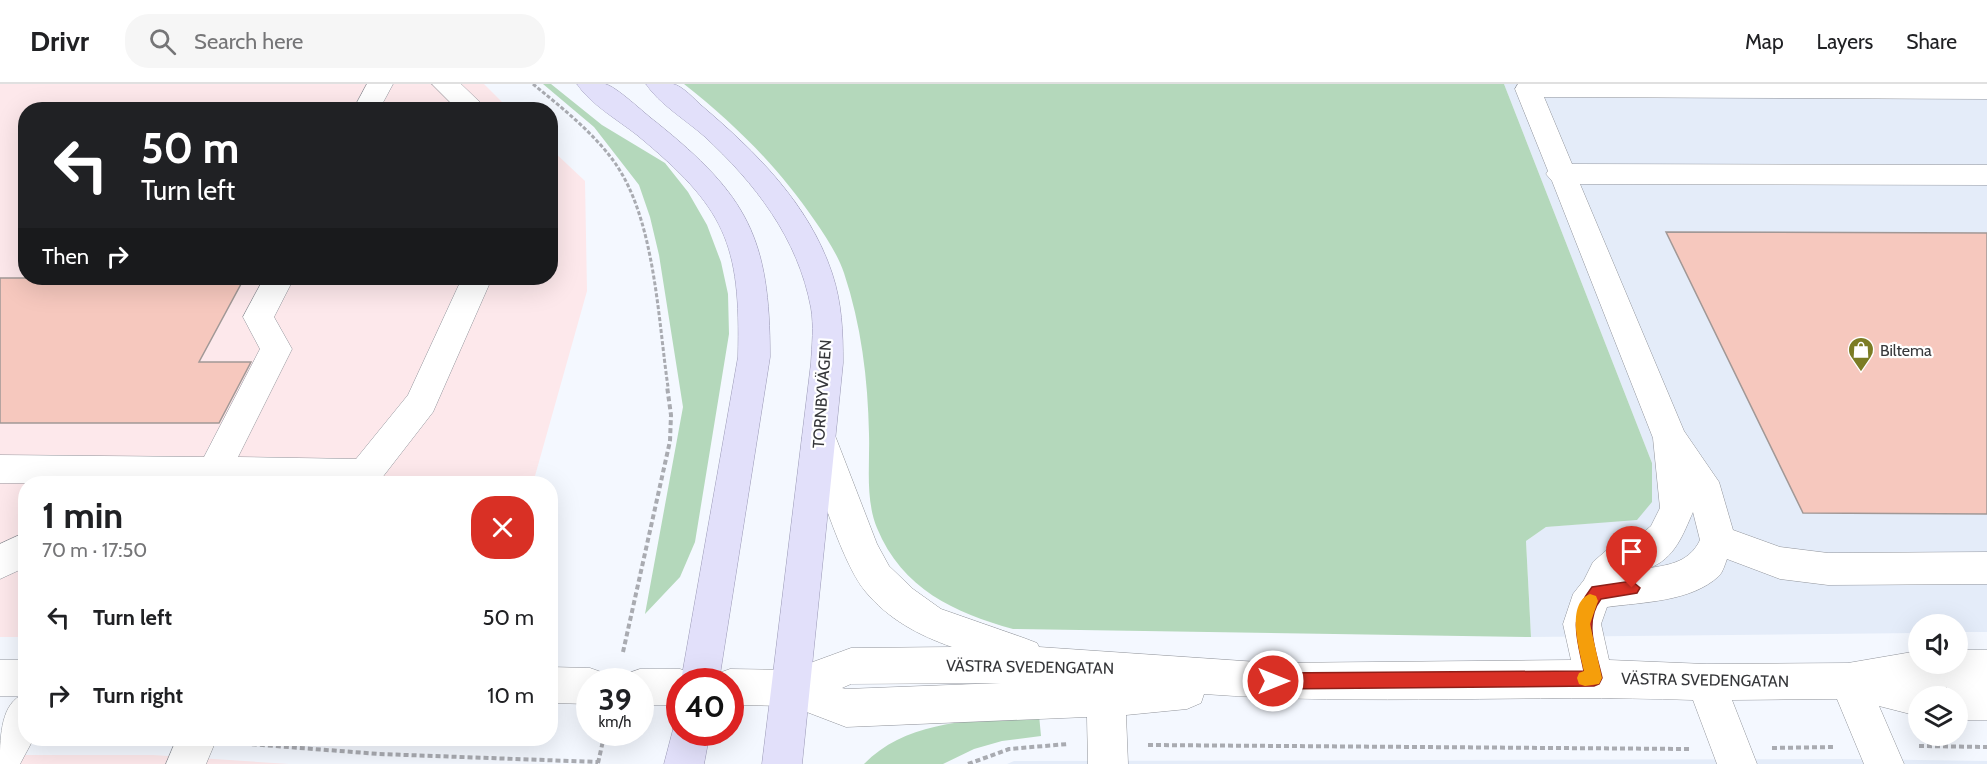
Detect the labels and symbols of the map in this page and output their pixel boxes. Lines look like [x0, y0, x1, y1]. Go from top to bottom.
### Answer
shop icon: Biltema [1846, 335, 1876, 373]
street label: TORNBYVÄGEN [809, 339, 835, 449]
place label: Biltema [1880, 341, 1932, 360]
pin [1606, 526, 1657, 588]
position arrow [1241, 649, 1305, 713]
street label: VÄSTRA SVEDENGATAN [946, 656, 1114, 678]
speed limit sign: 40 [666, 668, 744, 746]
street label: VÄSTRA SVEDENGATAN [1621, 669, 1789, 691]

